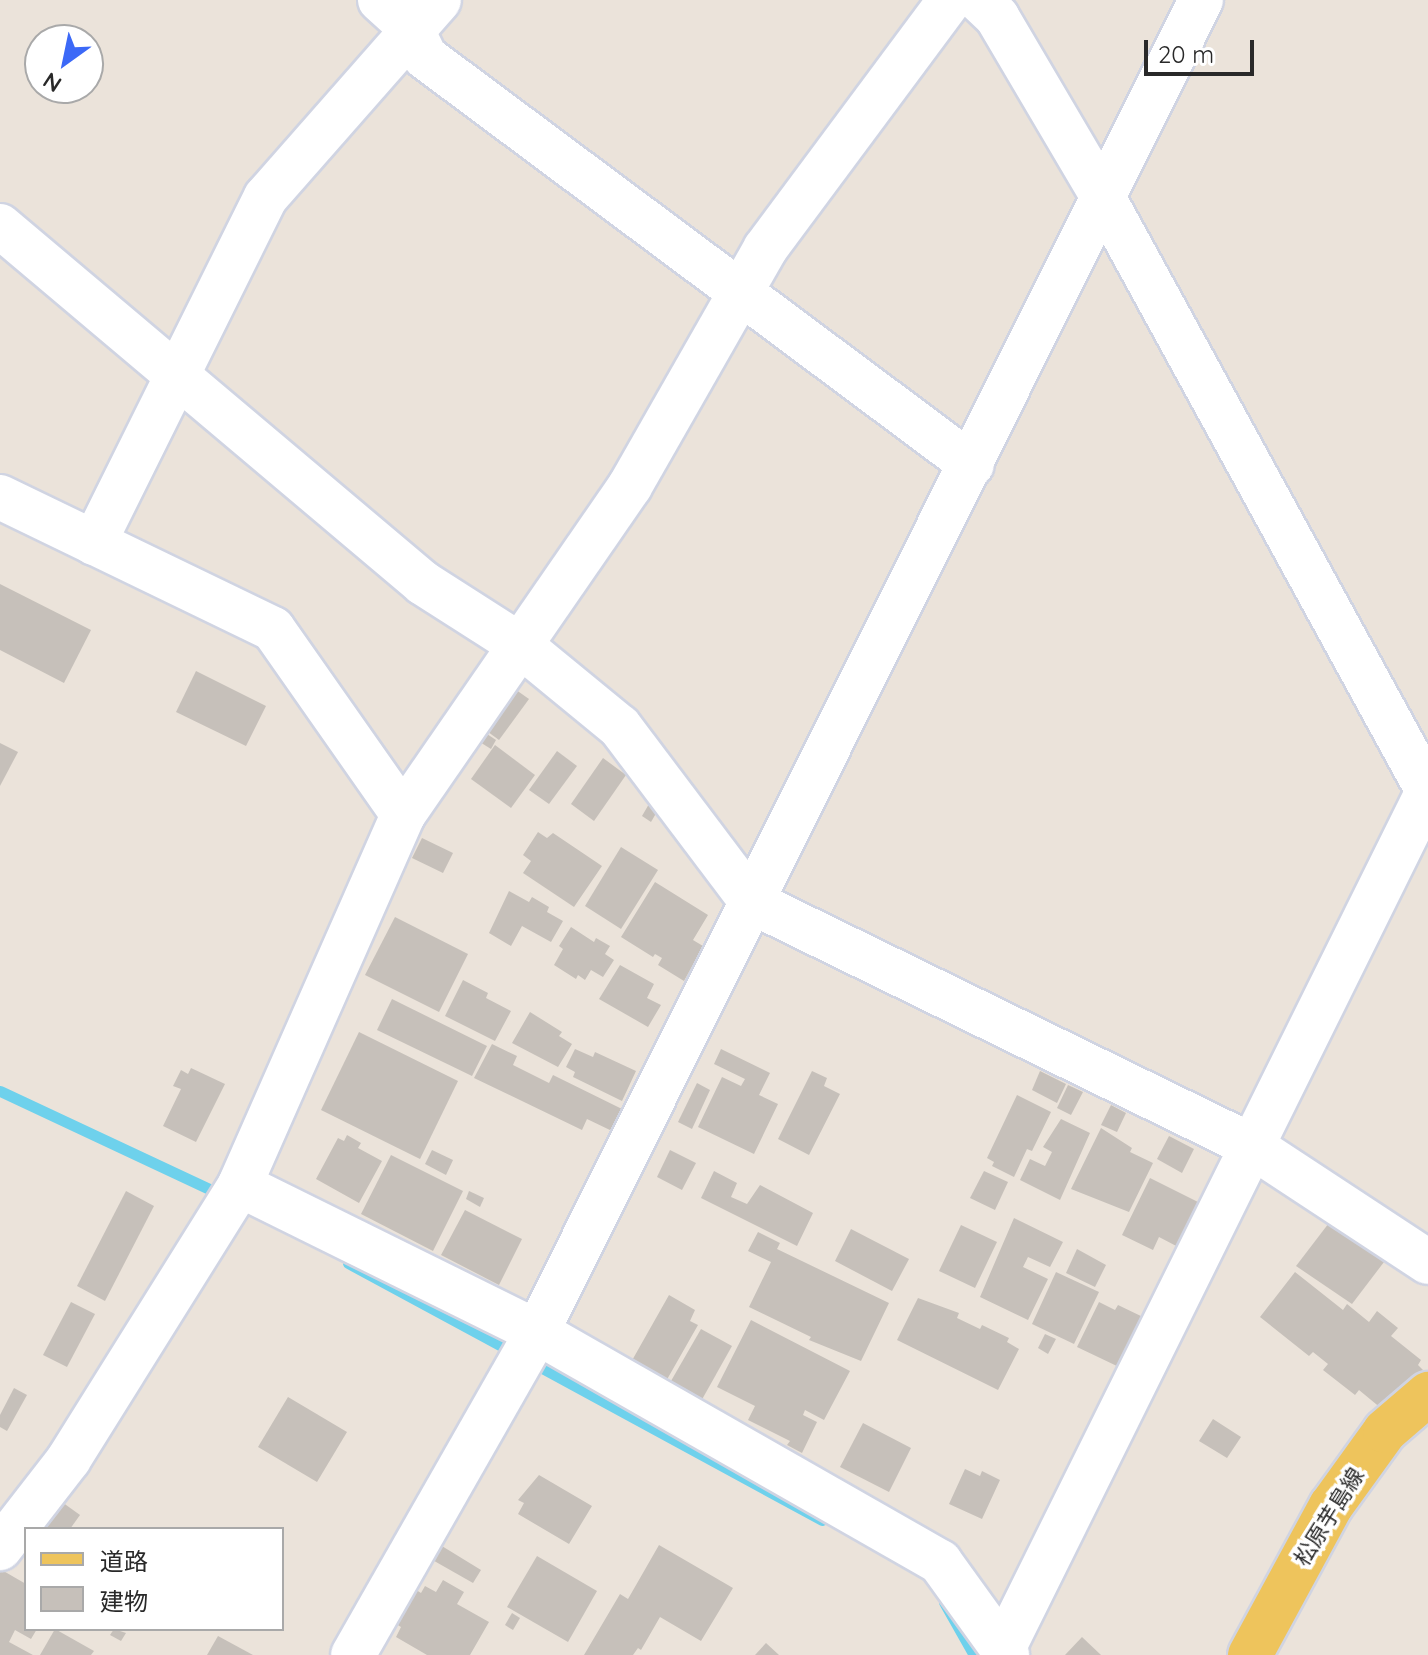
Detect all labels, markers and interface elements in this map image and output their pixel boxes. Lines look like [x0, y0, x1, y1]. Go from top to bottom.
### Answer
north arrow [24, 24, 104, 104]
scale bar [1148, 24, 1258, 74]
text: 20 m [1158, 39, 1214, 69]
text: N [38, 66, 66, 99]
street label: 松原芋島線 [1289, 1463, 1369, 1571]
legend [24, 1527, 284, 1631]
text: 道路 [100, 1546, 148, 1576]
text: 建物 [100, 1586, 148, 1616]

